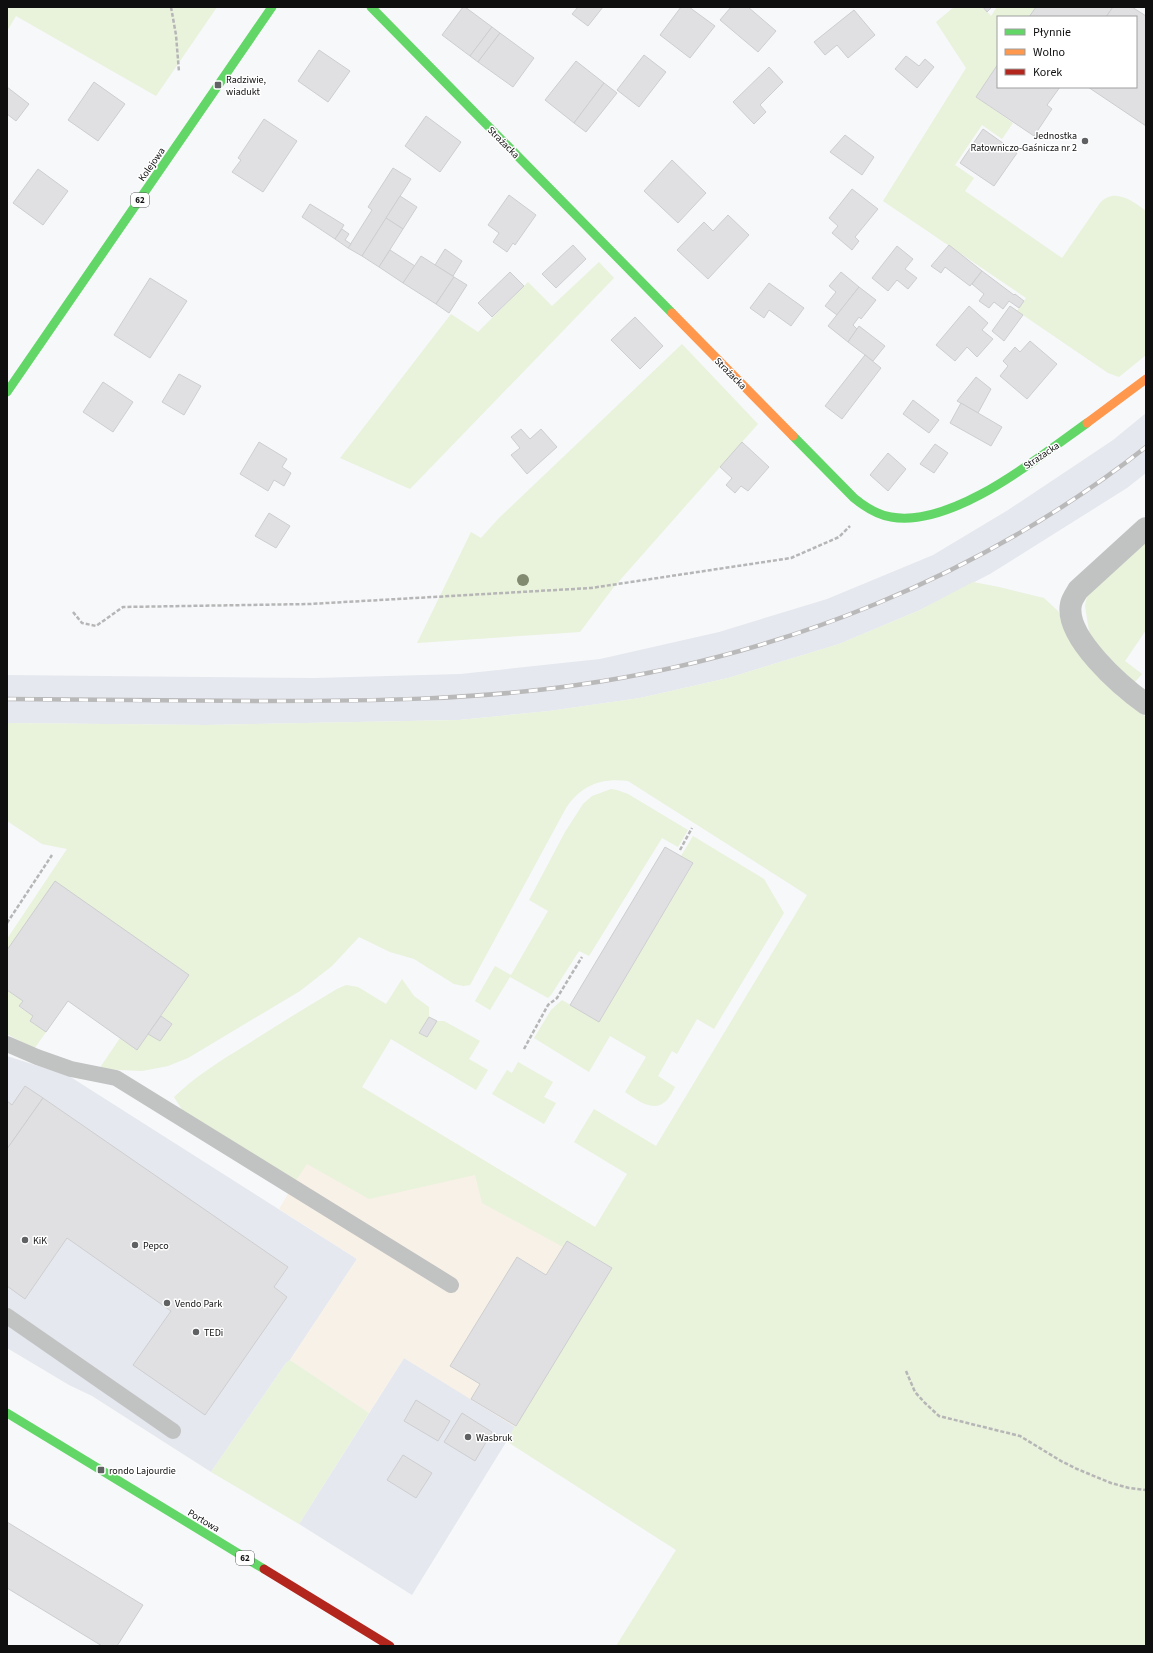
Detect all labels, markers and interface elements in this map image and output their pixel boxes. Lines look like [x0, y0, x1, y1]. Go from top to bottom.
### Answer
legend [997, 16, 1137, 88]
text: Płynnie [1033, 24, 1071, 41]
text: Wolno [1033, 44, 1065, 61]
text: Korek [1033, 64, 1062, 81]
place label: Radziwie, wiadukt [226, 73, 266, 99]
marker: Radziwie, wiadukt [213, 80, 223, 90]
street label: Strażacka [484, 124, 522, 162]
place label: Jednostka Ratowniczo-Gaśnicza nr 2 [971, 129, 1077, 155]
marker: Jednostka Ratowniczo-Gaśnicza nr 2 [1080, 136, 1090, 146]
street label: Kolejowa [135, 145, 169, 184]
road number: 62 [131, 193, 149, 207]
street label: Strażacka [711, 355, 749, 393]
street label: Strażacka [1021, 439, 1062, 473]
place label: KiK [33, 1234, 47, 1248]
marker: KiK [20, 1235, 30, 1245]
place label: Pepco [143, 1239, 169, 1253]
marker: Pepco [130, 1240, 140, 1250]
place label: Vendo Park [175, 1297, 222, 1311]
marker: Vendo Park [162, 1298, 172, 1308]
place label: TEDi [204, 1326, 223, 1340]
marker: TEDi [191, 1327, 201, 1337]
place label: Wasbruk [476, 1431, 512, 1445]
marker: Wasbruk [463, 1432, 473, 1442]
place label: rondo Lajourdie [109, 1464, 176, 1478]
marker: rondo Lajourdie [96, 1465, 106, 1475]
street label: Portowa [185, 1506, 222, 1536]
road number: 62 [236, 1551, 254, 1565]

